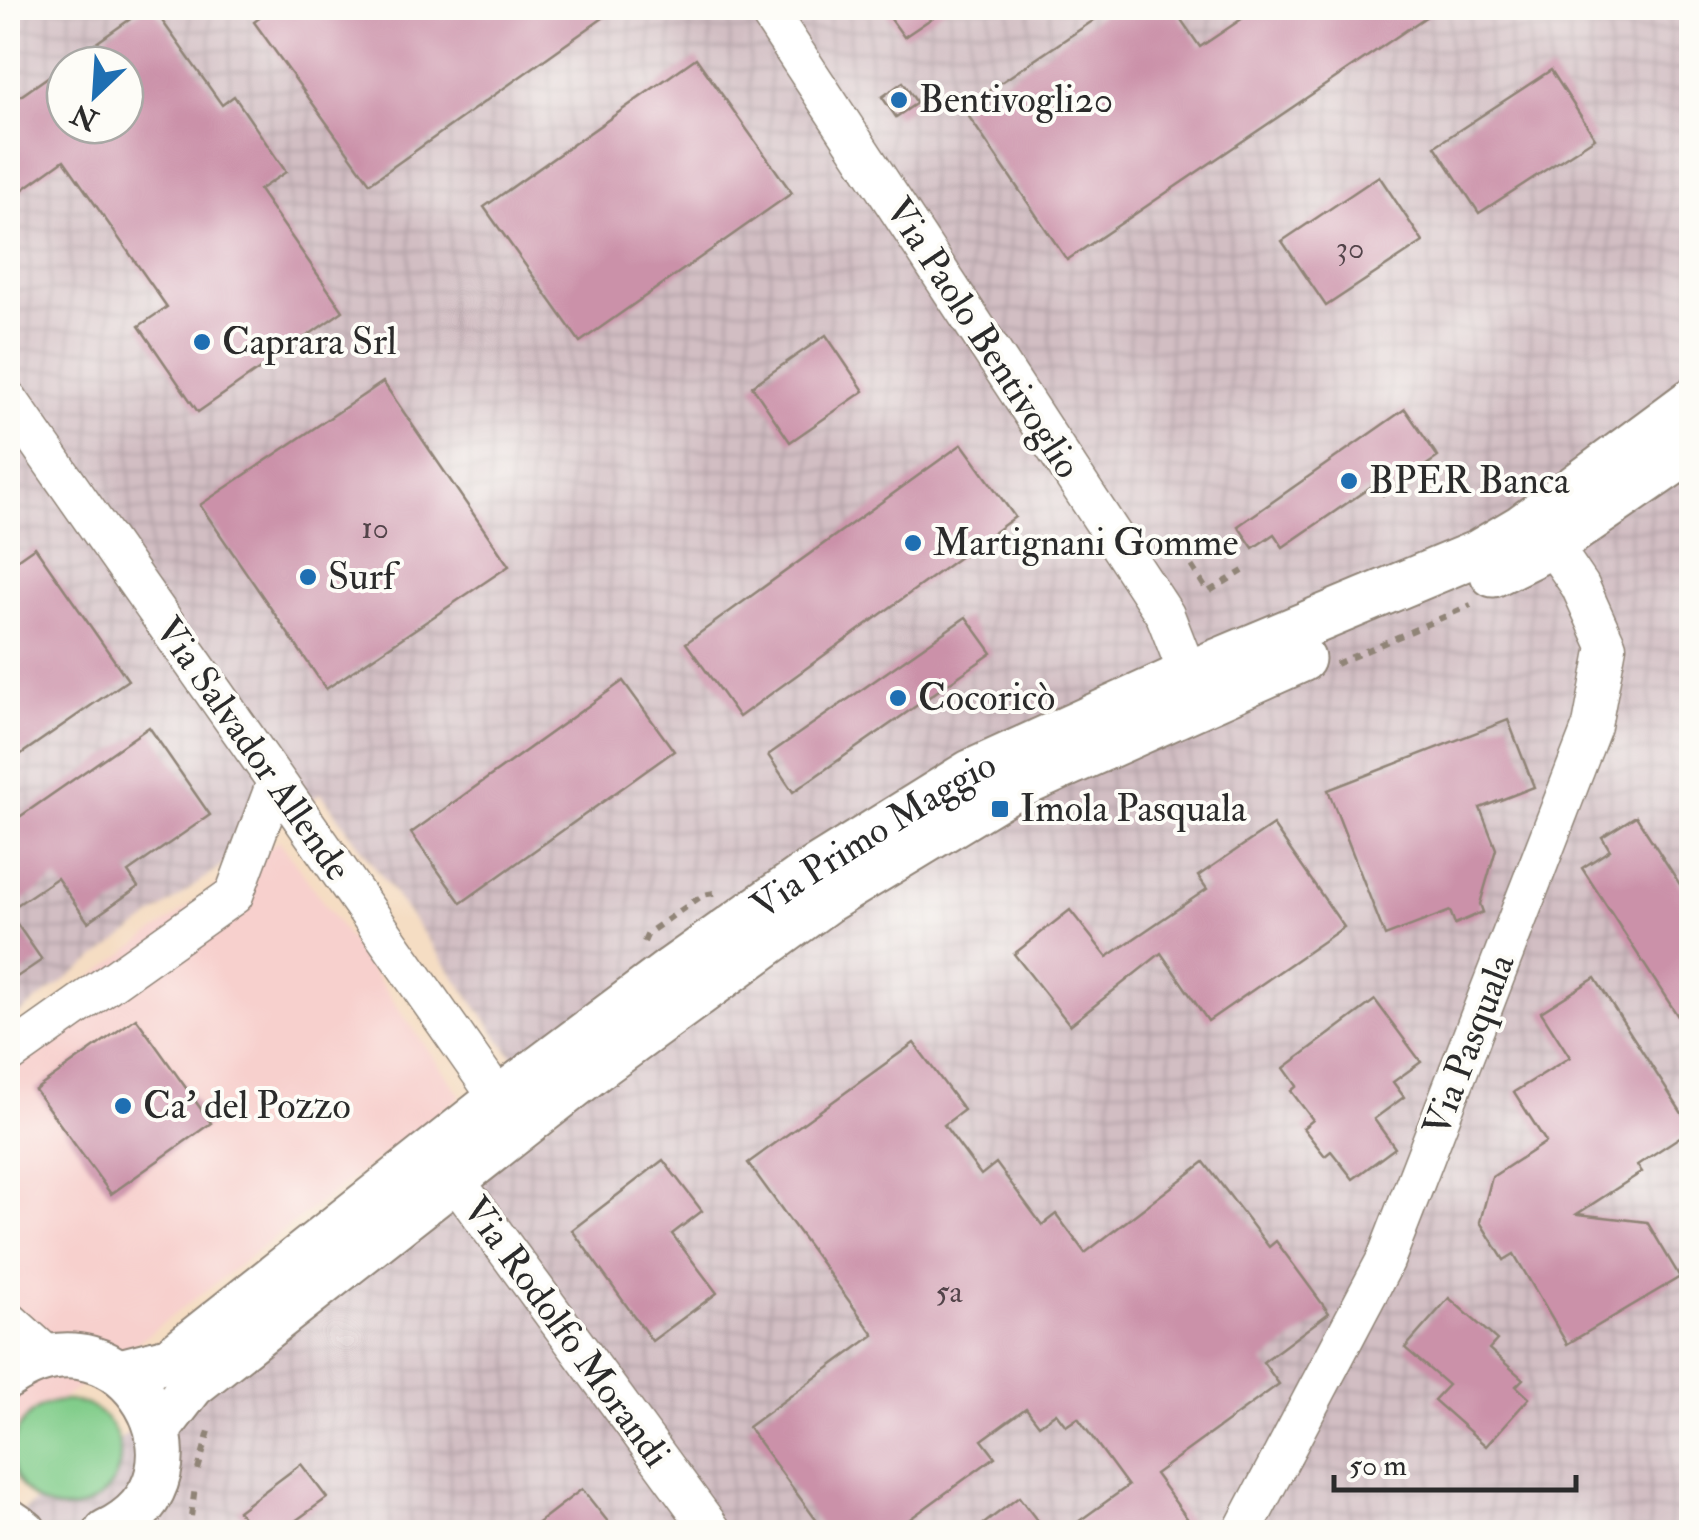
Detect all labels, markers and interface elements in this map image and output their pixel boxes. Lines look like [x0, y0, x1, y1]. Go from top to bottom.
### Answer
north arrow [45, 45, 145, 145]
place label: Bentivogli20 [919, 76, 1113, 124]
marker: Bentivogli20 [888, 89, 910, 111]
text: N [65, 95, 105, 138]
street label: Via Paolo Bentivoglio [874, 189, 1092, 487]
house number: 30 [1336, 228, 1364, 268]
place label: Caprara Srl [222, 318, 397, 366]
marker: Caprara Srl [191, 331, 213, 353]
place label: BPER Banca [1369, 457, 1570, 505]
marker: BPER Banca [1338, 470, 1360, 492]
house number: 10 [361, 508, 389, 548]
place label: Martignani Gomme [933, 519, 1238, 567]
marker: Martignani Gomme [902, 532, 924, 554]
place label: Surf [328, 553, 401, 601]
marker: Surf [297, 566, 319, 588]
street label: Via Salvador Allende [144, 608, 362, 890]
place label: Cocoricò [918, 674, 1055, 722]
marker: Cocoricò [887, 687, 909, 709]
street label: Via Primo Maggio [742, 741, 1003, 930]
place label: Imola Pasquala [1020, 785, 1247, 833]
marker: Imola Pasquala [989, 798, 1011, 820]
street label: Via Pasquala [1412, 947, 1526, 1143]
place label: Ca' del Pozzo [143, 1082, 351, 1130]
marker: Ca' del Pozzo [112, 1095, 134, 1117]
street label: Via Rodolfo Morandi [452, 1187, 680, 1477]
house number: 5a [935, 1272, 963, 1312]
scale bar [1334, 1430, 1576, 1492]
text: 50 m [1349, 1447, 1407, 1484]

